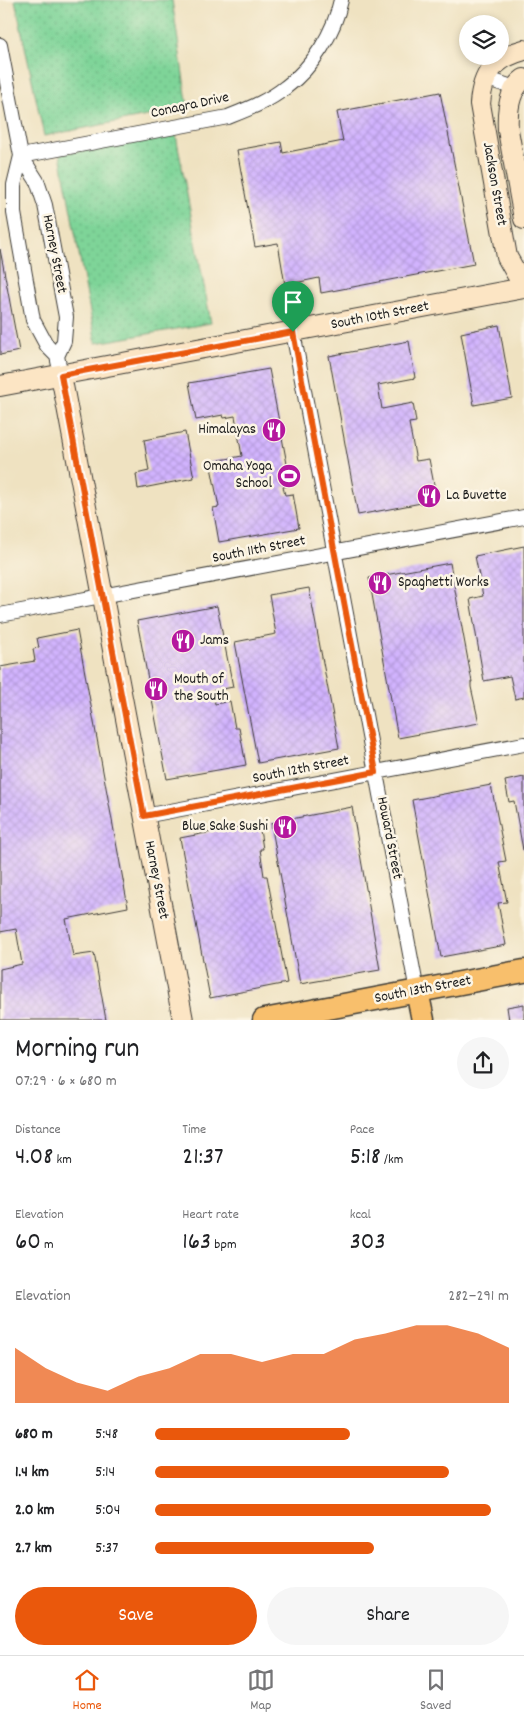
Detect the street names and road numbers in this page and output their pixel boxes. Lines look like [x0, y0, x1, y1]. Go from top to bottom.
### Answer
street label: Conagra Drive [149, 87, 232, 125]
street label: Jackson Street [476, 140, 512, 228]
street label: Harney Street [36, 213, 72, 296]
street label: South 10th Street [329, 296, 431, 336]
street label: South 11th Street [211, 530, 308, 570]
street label: South 12th Street [251, 750, 352, 790]
street label: Howard Street [370, 795, 408, 882]
street label: Harney Street [138, 839, 174, 922]
street label: South 13th Street [373, 970, 474, 1010]

